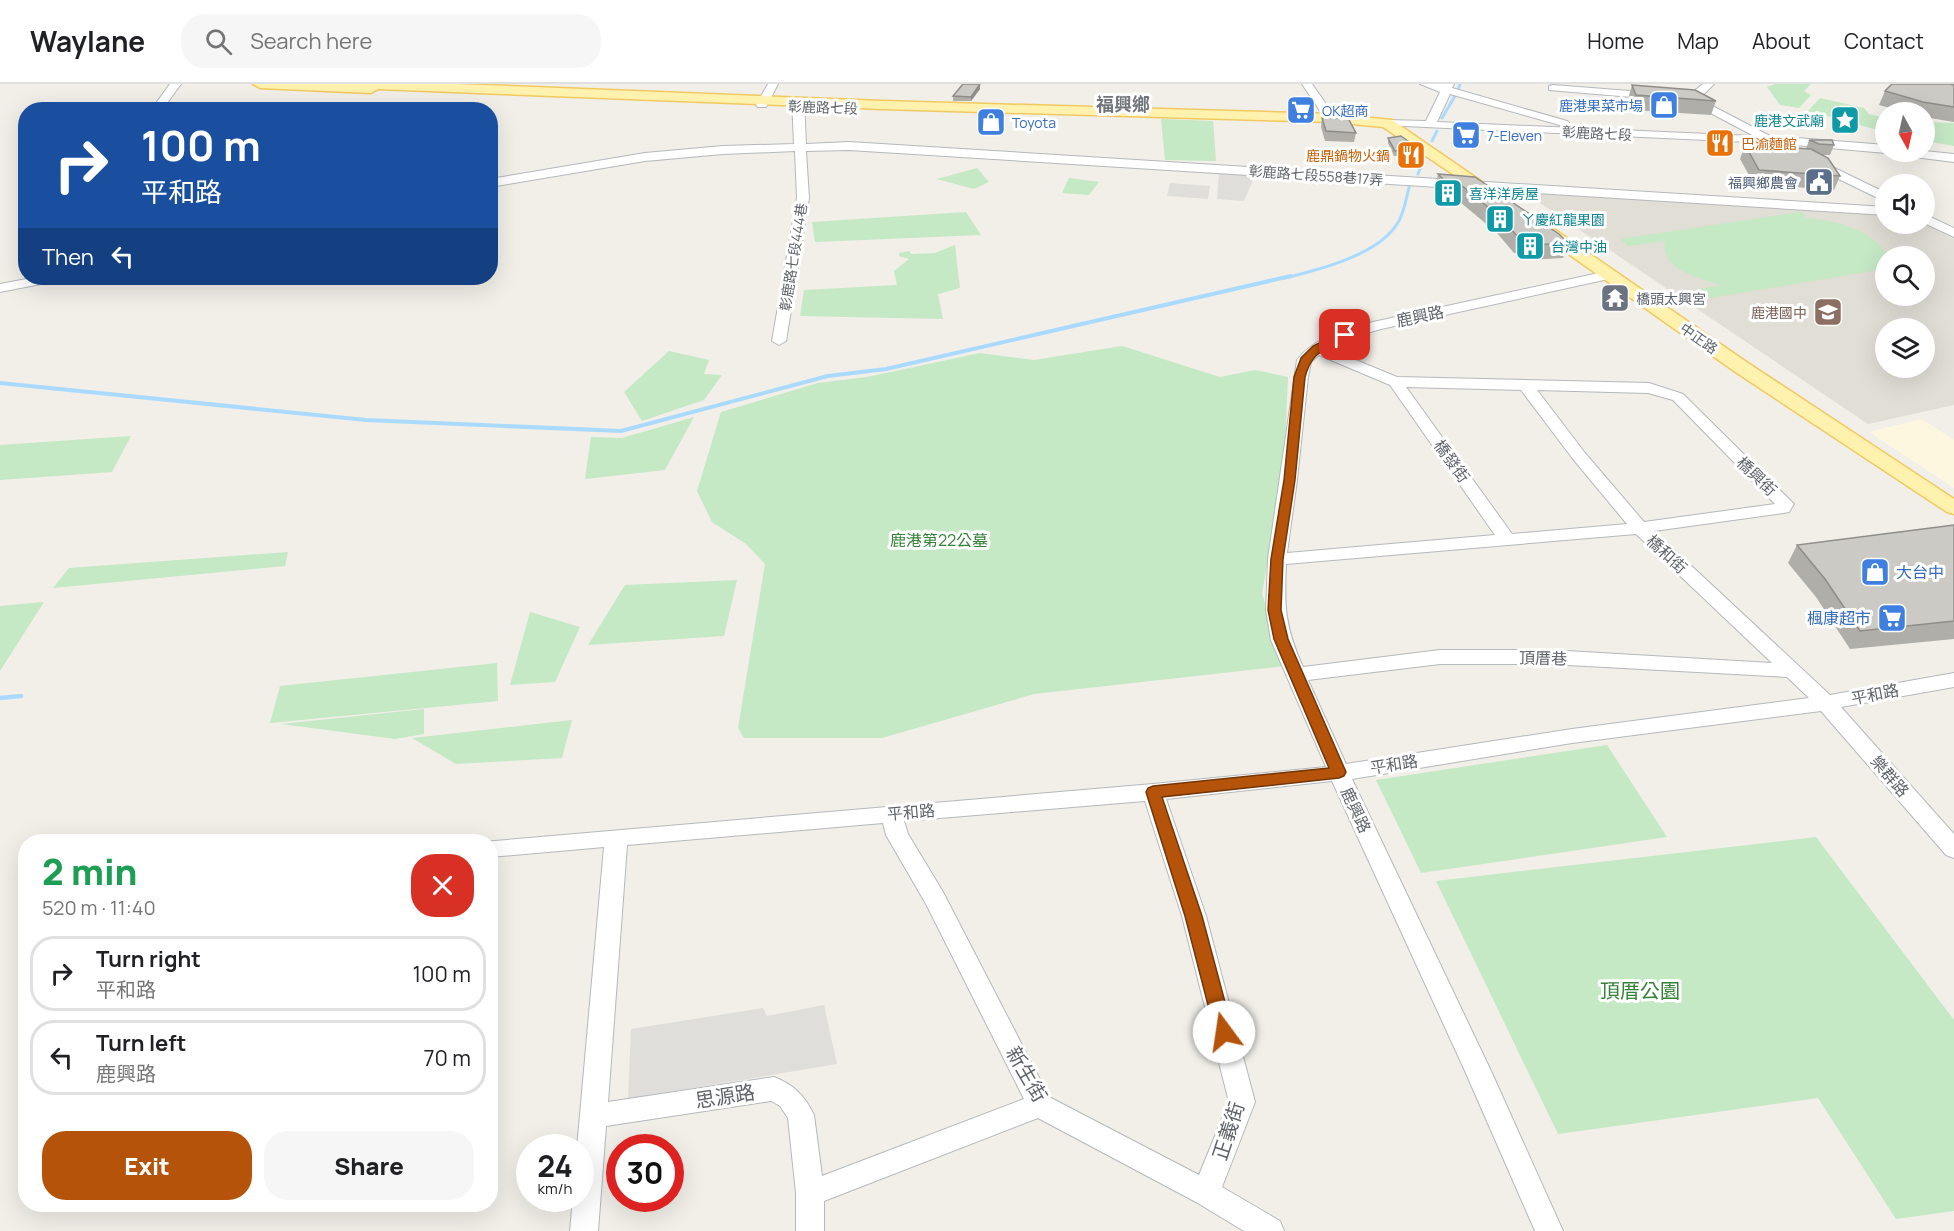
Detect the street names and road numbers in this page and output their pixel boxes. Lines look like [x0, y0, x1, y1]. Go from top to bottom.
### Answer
street label: 彰鹿路七段 [788, 96, 858, 118]
street label: 彰鹿路七段 [1562, 122, 1632, 144]
street label: 彰鹿路七段558巷17弄 [1248, 161, 1384, 189]
street label: 彰鹿路七段444巷 [775, 202, 811, 312]
street label: 鹿興路 [1394, 300, 1446, 332]
street label: 中正路 [1676, 318, 1722, 358]
street label: 橋發街 [1429, 435, 1475, 487]
street label: 橋興街 [1732, 451, 1782, 501]
street label: 橋和街 [1642, 530, 1692, 578]
street label: 頂厝巷 [1519, 647, 1567, 669]
street label: 平和路 [1849, 679, 1901, 709]
street label: 平和路 [1369, 749, 1419, 779]
street label: 樂群路 [1866, 751, 1914, 801]
street label: 鹿興路 [1336, 784, 1376, 836]
street label: 平和路 [886, 799, 936, 825]
street label: 新生街 [1000, 1041, 1054, 1107]
street label: 思源路 [693, 1078, 757, 1114]
street label: 正義街 [1206, 1098, 1250, 1164]

